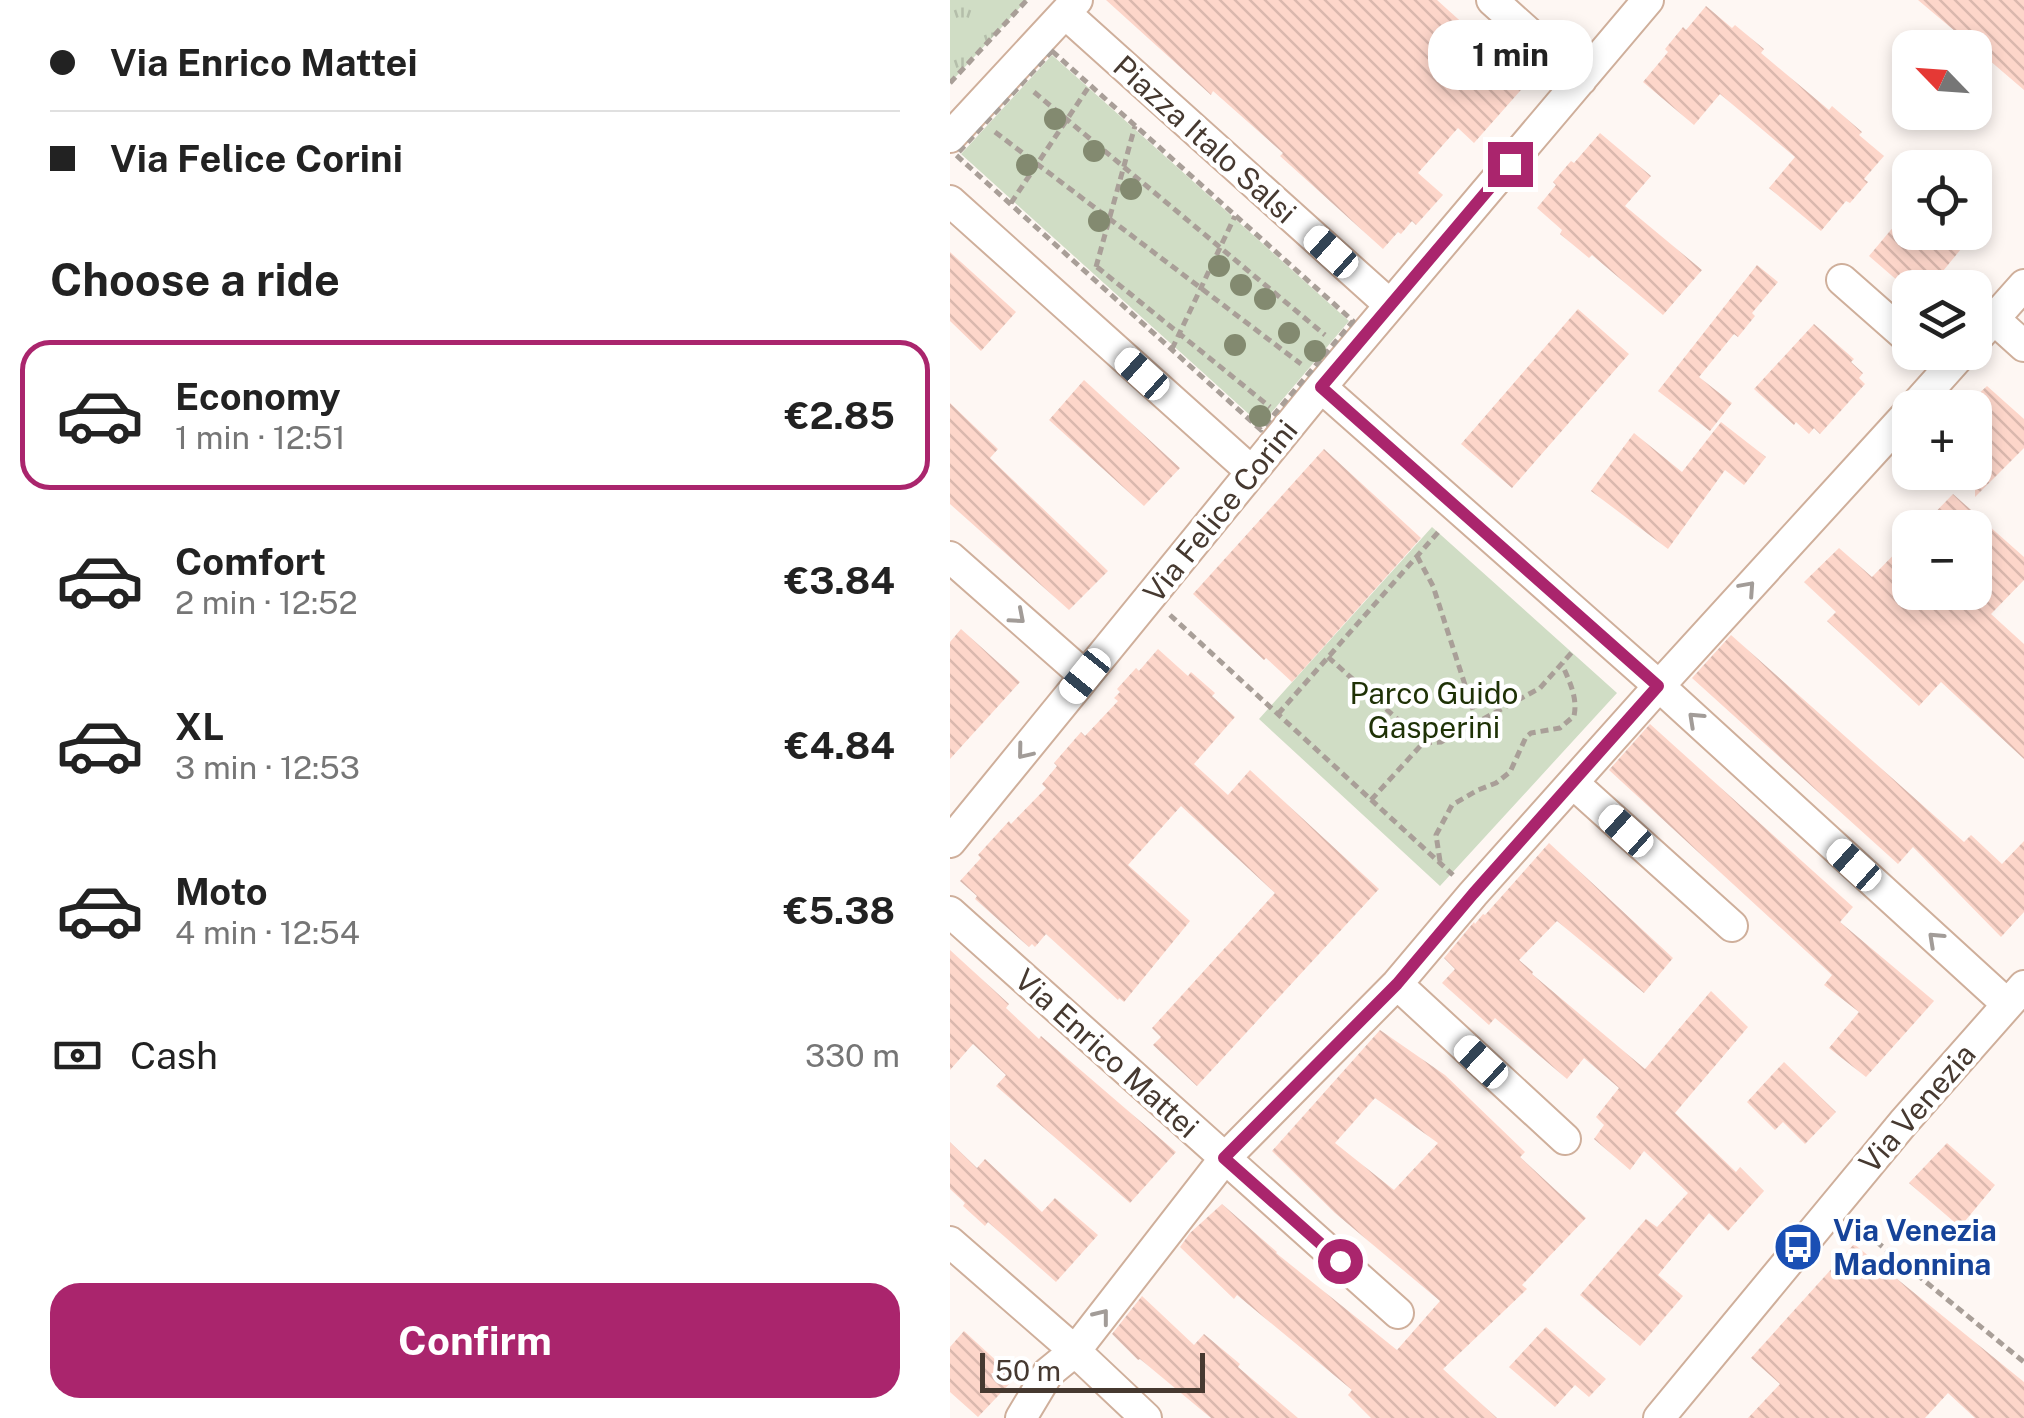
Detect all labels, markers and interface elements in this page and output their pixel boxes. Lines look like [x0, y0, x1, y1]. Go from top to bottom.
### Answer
callout: 1 min [1428, 19, 1592, 89]
north arrow [1892, 30, 1992, 130]
map controls [1892, 30, 1992, 610]
text: 1 min [1472, 36, 1549, 73]
text: Via Enrico Mattei [110, 40, 418, 85]
street label: Piazza Italo Salsi [1106, 48, 1304, 230]
text: Via Felice Corini [110, 136, 403, 181]
route end [1488, 142, 1533, 187]
button: locate [1892, 150, 1992, 250]
car [1299, 221, 1363, 283]
text: Choose a ride [50, 253, 340, 306]
button: layers [1892, 270, 1992, 370]
car [1110, 343, 1174, 405]
icon: car [55, 370, 145, 460]
text: Economy [175, 374, 341, 419]
button: + [1892, 390, 1992, 490]
text: €2.85 [785, 393, 895, 438]
street label: Via Felice Corini [1135, 413, 1305, 609]
text: 1 min · 12:51 [175, 419, 346, 456]
button: − [1892, 510, 1992, 610]
icon: car [55, 535, 145, 625]
text: Comfort [175, 539, 326, 584]
text: €3.84 [784, 558, 895, 603]
one-way arrow [1736, 581, 1754, 600]
text: 2 min · 12:52 [175, 584, 358, 621]
one-way arrow [1006, 605, 1024, 623]
car [1054, 643, 1116, 709]
park label: Parco Guido Gasperini [1349, 675, 1519, 745]
icon: car [55, 700, 145, 790]
text: XL [175, 704, 224, 749]
one-way arrow [1689, 713, 1707, 731]
text: €4.84 [785, 723, 895, 768]
one-way arrow [1017, 740, 1035, 758]
text: 3 min · 12:53 [175, 749, 360, 786]
car [1594, 800, 1658, 862]
car [1822, 834, 1886, 896]
icon: car [55, 865, 145, 955]
text: Moto [175, 869, 268, 914]
text: €5.38 [784, 888, 895, 933]
text: 4 min · 12:54 [175, 914, 360, 951]
one-way arrow [1928, 933, 1947, 951]
street label: Via Enrico Mattei [1008, 961, 1206, 1145]
icon: cash [50, 1028, 105, 1083]
car [1449, 1031, 1513, 1093]
text: Cash [130, 1033, 218, 1078]
street label: Via Venezia [1851, 1036, 1983, 1180]
text: 330 m [805, 1037, 900, 1074]
place label: Via Venezia Madonnina [1833, 1212, 1997, 1282]
bus stop icon: Via Venezia Madonnina [1772, 1221, 1824, 1273]
route start [1318, 1239, 1363, 1284]
button: Confirm [50, 1283, 900, 1398]
one-way arrow [1091, 1309, 1108, 1327]
scale bar [980, 1348, 1205, 1392]
text: 50 m [995, 1354, 1061, 1387]

